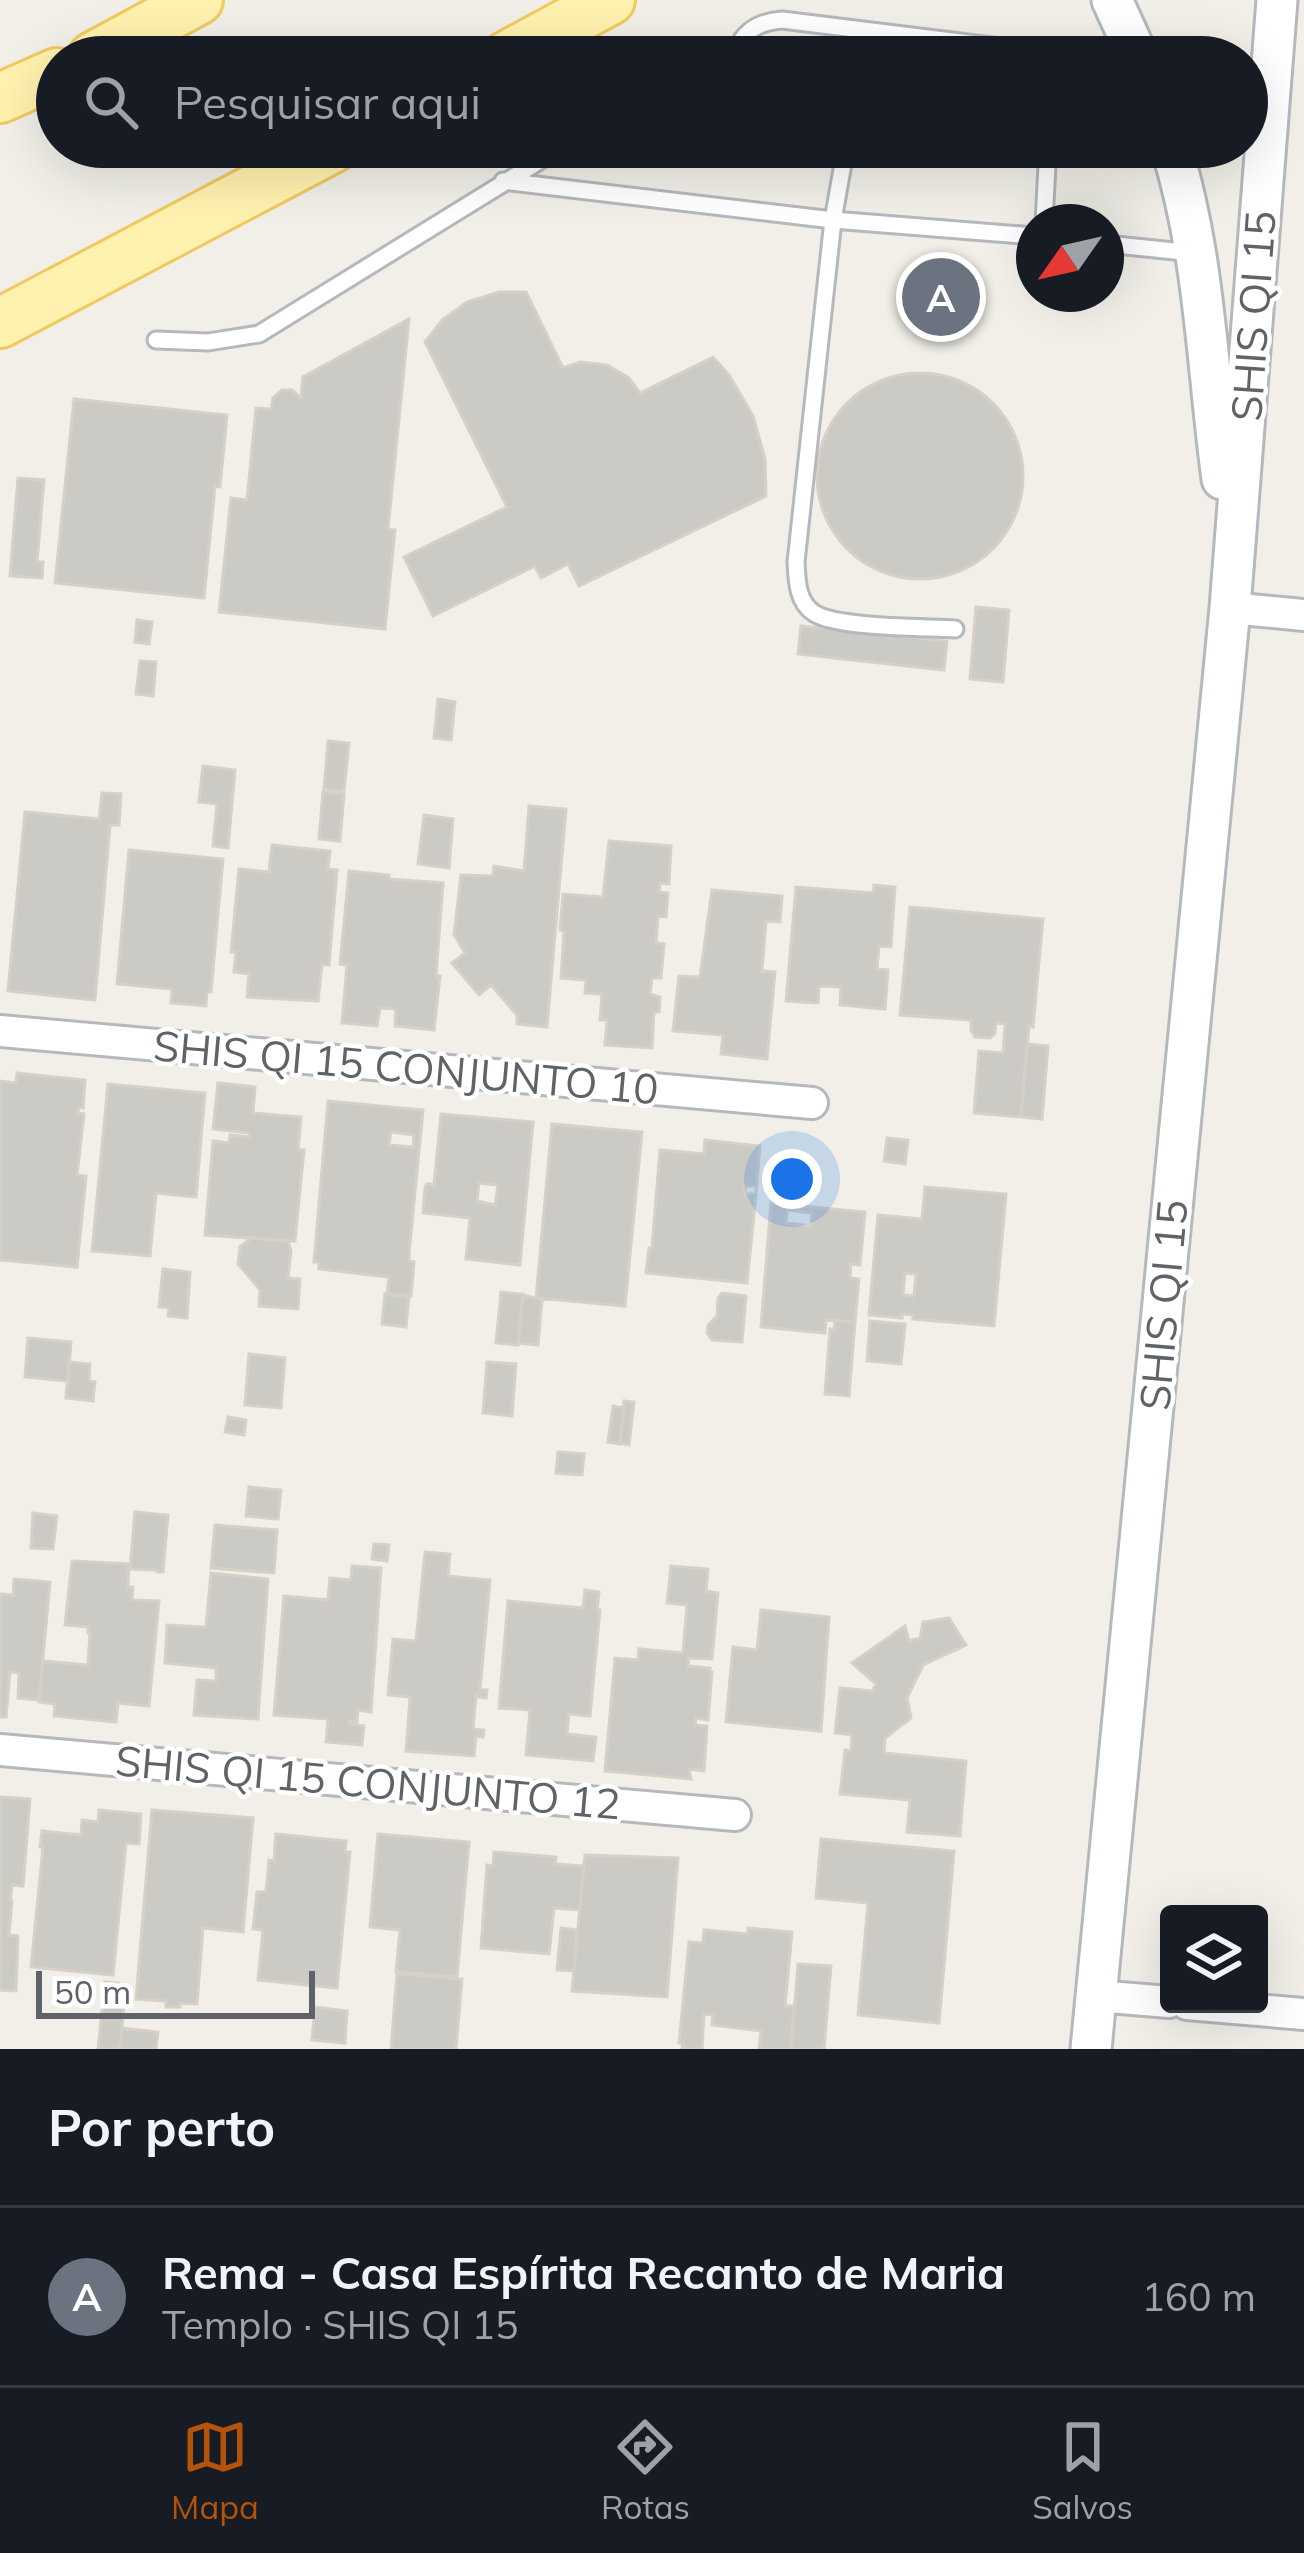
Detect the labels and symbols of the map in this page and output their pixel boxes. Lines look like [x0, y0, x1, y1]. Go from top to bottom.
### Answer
north arrow [1016, 204, 1124, 312]
street label: SHIS QI 15 [1219, 209, 1287, 423]
pin: A [902, 252, 980, 342]
street label: SHIS QI 15 CONJUNTO 10 [151, 1019, 661, 1115]
your location [762, 1149, 822, 1209]
street label: SHIS QI 15 [1127, 1198, 1199, 1412]
street label: SHIS QI 15 CONJUNTO 12 [113, 1734, 623, 1830]
scale bar [36, 1965, 315, 2018]

